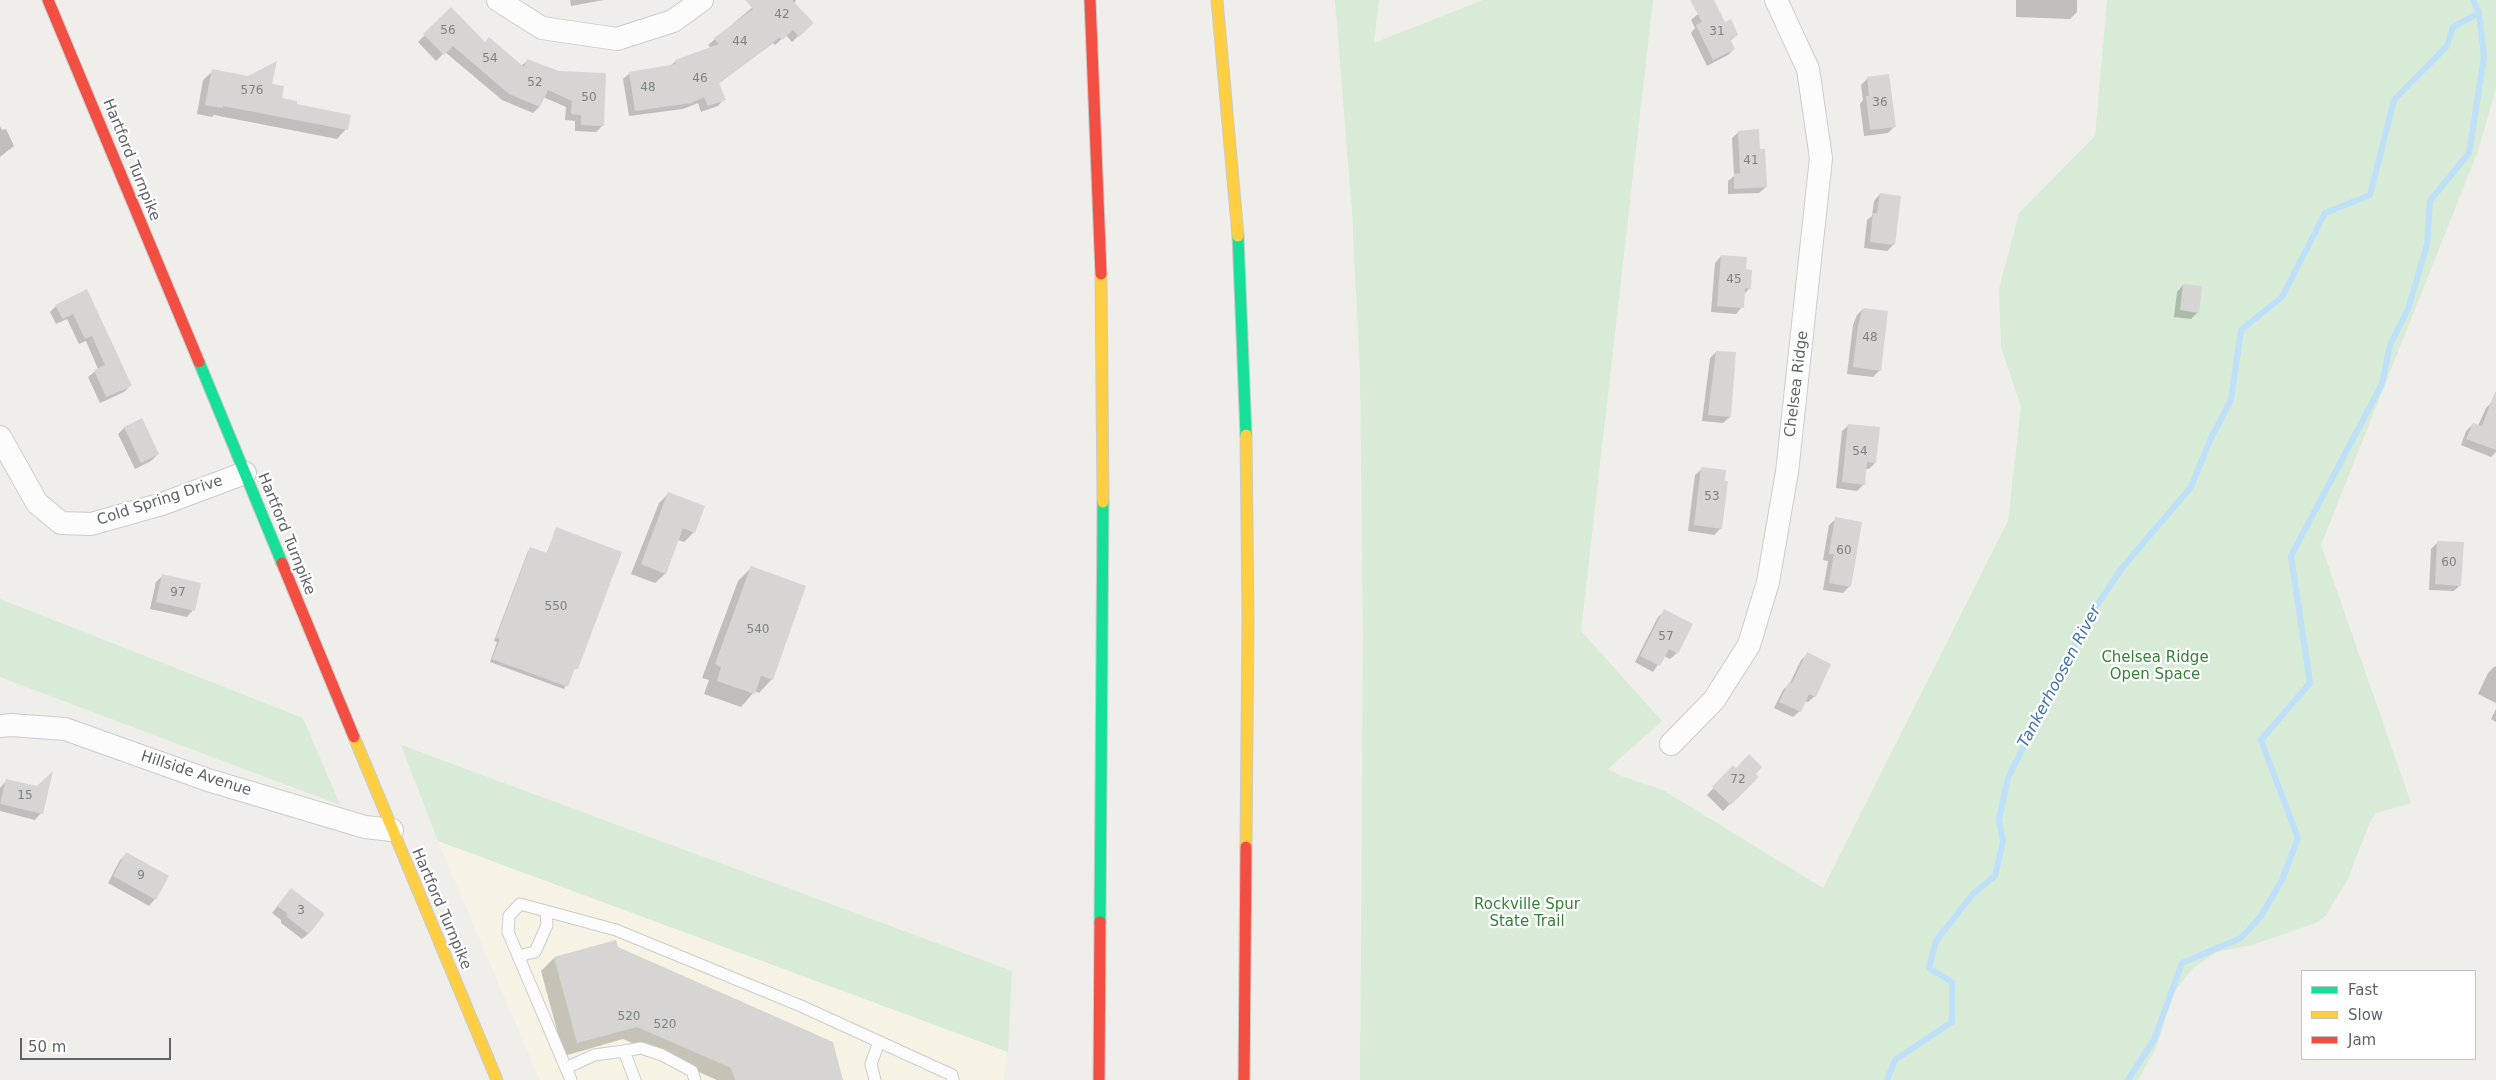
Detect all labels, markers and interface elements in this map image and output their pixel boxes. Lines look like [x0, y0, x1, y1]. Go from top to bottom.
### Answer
house number: 42 [774, 8, 790, 22]
house number: 56 [440, 24, 456, 38]
house number: 31 [1709, 25, 1725, 39]
house number: 44 [732, 35, 748, 49]
house number: 54 [482, 52, 498, 66]
house number: 46 [692, 72, 708, 86]
house number: 52 [527, 76, 543, 90]
house number: 48 [640, 81, 656, 95]
house number: 576 [241, 84, 263, 98]
house number: 50 [581, 91, 597, 105]
street label: Hartford Turnpike [98, 96, 164, 224]
house number: 36 [1872, 96, 1888, 110]
house number: 41 [1743, 154, 1759, 168]
house number: 45 [1726, 273, 1742, 287]
street label: Chelsea Ridge [1782, 330, 1812, 438]
house number: 48 [1862, 331, 1878, 345]
house number: 54 [1852, 445, 1868, 459]
street label: Hartford Turnpike [253, 470, 319, 598]
street label: Cold Spring Drive [95, 472, 225, 530]
house number: 53 [1704, 490, 1720, 504]
house number: 60 [1836, 544, 1852, 558]
house number: 60 [2441, 556, 2457, 570]
house number: 97 [170, 586, 186, 600]
house number: 550 [545, 600, 567, 614]
water label: Tankerhoosen River [2014, 603, 2106, 751]
house number: 540 [747, 623, 769, 637]
house number: 57 [1658, 630, 1674, 644]
park label: Chelsea Ridge Open Space [2101, 649, 2209, 684]
street label: Hillside Avenue [139, 748, 253, 800]
house number: 72 [1730, 773, 1746, 787]
house number: 15 [17, 789, 33, 803]
street label: Hartford Turnpike [407, 846, 475, 972]
house number: 9 [137, 869, 145, 883]
park label: Rockville Spur State Trail [1474, 896, 1580, 931]
house number: 3 [297, 904, 305, 918]
legend [2301, 970, 2476, 1060]
text: Fast [2348, 981, 2378, 999]
text: Slow [2348, 1006, 2383, 1024]
house number: 520 [618, 1010, 640, 1024]
house number: 520 [654, 1018, 676, 1032]
scale bar [22, 1028, 174, 1060]
text: Jam [2348, 1031, 2376, 1049]
text: 50 m [28, 1038, 66, 1056]

